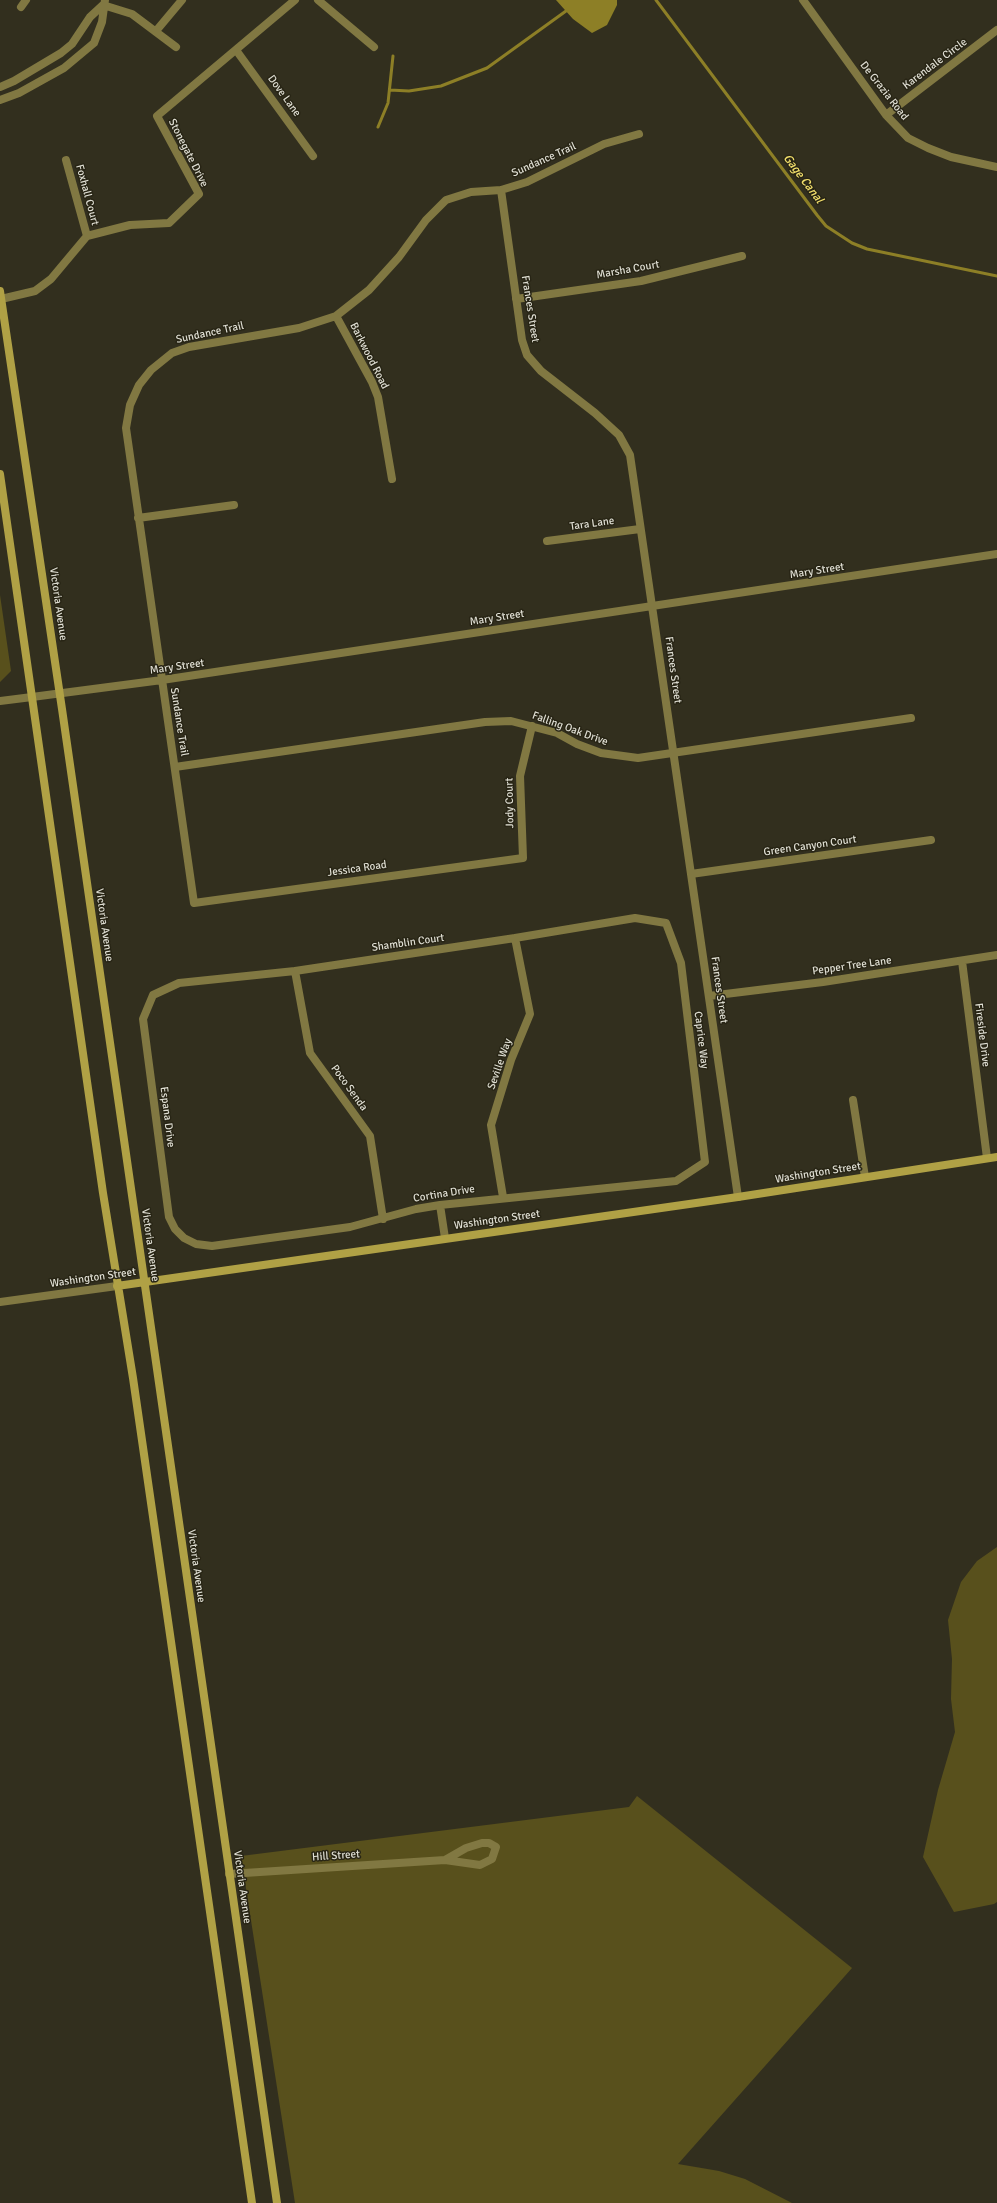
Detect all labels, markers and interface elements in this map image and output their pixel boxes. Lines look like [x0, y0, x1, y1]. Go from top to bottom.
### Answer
street label: Karendale Circle [900, 35, 970, 93]
street label: De Grazia Road [857, 59, 911, 123]
street label: Dove Lane [264, 73, 304, 119]
street label: Stonegate Drive [165, 117, 211, 189]
street label: Sundance Trail [510, 140, 578, 180]
water label: Gage Canal [780, 151, 826, 207]
street label: Foxhall Court [73, 163, 101, 227]
street label: Marsha Court [595, 258, 661, 282]
street label: Frances Street [518, 275, 542, 343]
street label: Sundance Trail [175, 319, 245, 347]
street label: Barkwood Road [347, 321, 391, 391]
street label: Tara Lane [569, 514, 615, 534]
street label: Mary Street [789, 560, 845, 582]
street label: Victoria Avenue [46, 567, 70, 641]
street label: Mary Street [469, 607, 525, 629]
street label: Frances Street [662, 636, 684, 704]
street label: Mary Street [149, 657, 205, 677]
street label: Sundance Trail [167, 687, 191, 757]
street label: Falling Oak Drive [530, 709, 610, 749]
street label: Jody Court [503, 778, 517, 828]
street label: Green Canyon Court [763, 833, 857, 859]
street label: Jessica Road [326, 858, 388, 880]
street label: Victoria Avenue [92, 888, 116, 962]
street label: Shamblin Court [371, 931, 445, 955]
street label: Pepper Tree Lane [811, 954, 893, 978]
street label: Frances Street [708, 956, 730, 1024]
street label: Fireside Drive [972, 1002, 992, 1068]
street label: Caprice Way [691, 1011, 711, 1069]
street label: Seville Way [485, 1037, 515, 1091]
street label: Poco Senda [328, 1062, 370, 1114]
street label: Espana Drive [157, 1086, 177, 1148]
street label: Washington Street [774, 1160, 862, 1186]
street label: Cortina Drive [412, 1183, 476, 1205]
street label: Washington Street [453, 1207, 541, 1233]
street label: Victoria Avenue [138, 1208, 162, 1282]
street label: Washington Street [49, 1265, 137, 1291]
street label: Victoria Avenue [184, 1529, 208, 1603]
street label: Hill Street [312, 1848, 360, 1864]
street label: Victoria Avenue [230, 1850, 254, 1924]

